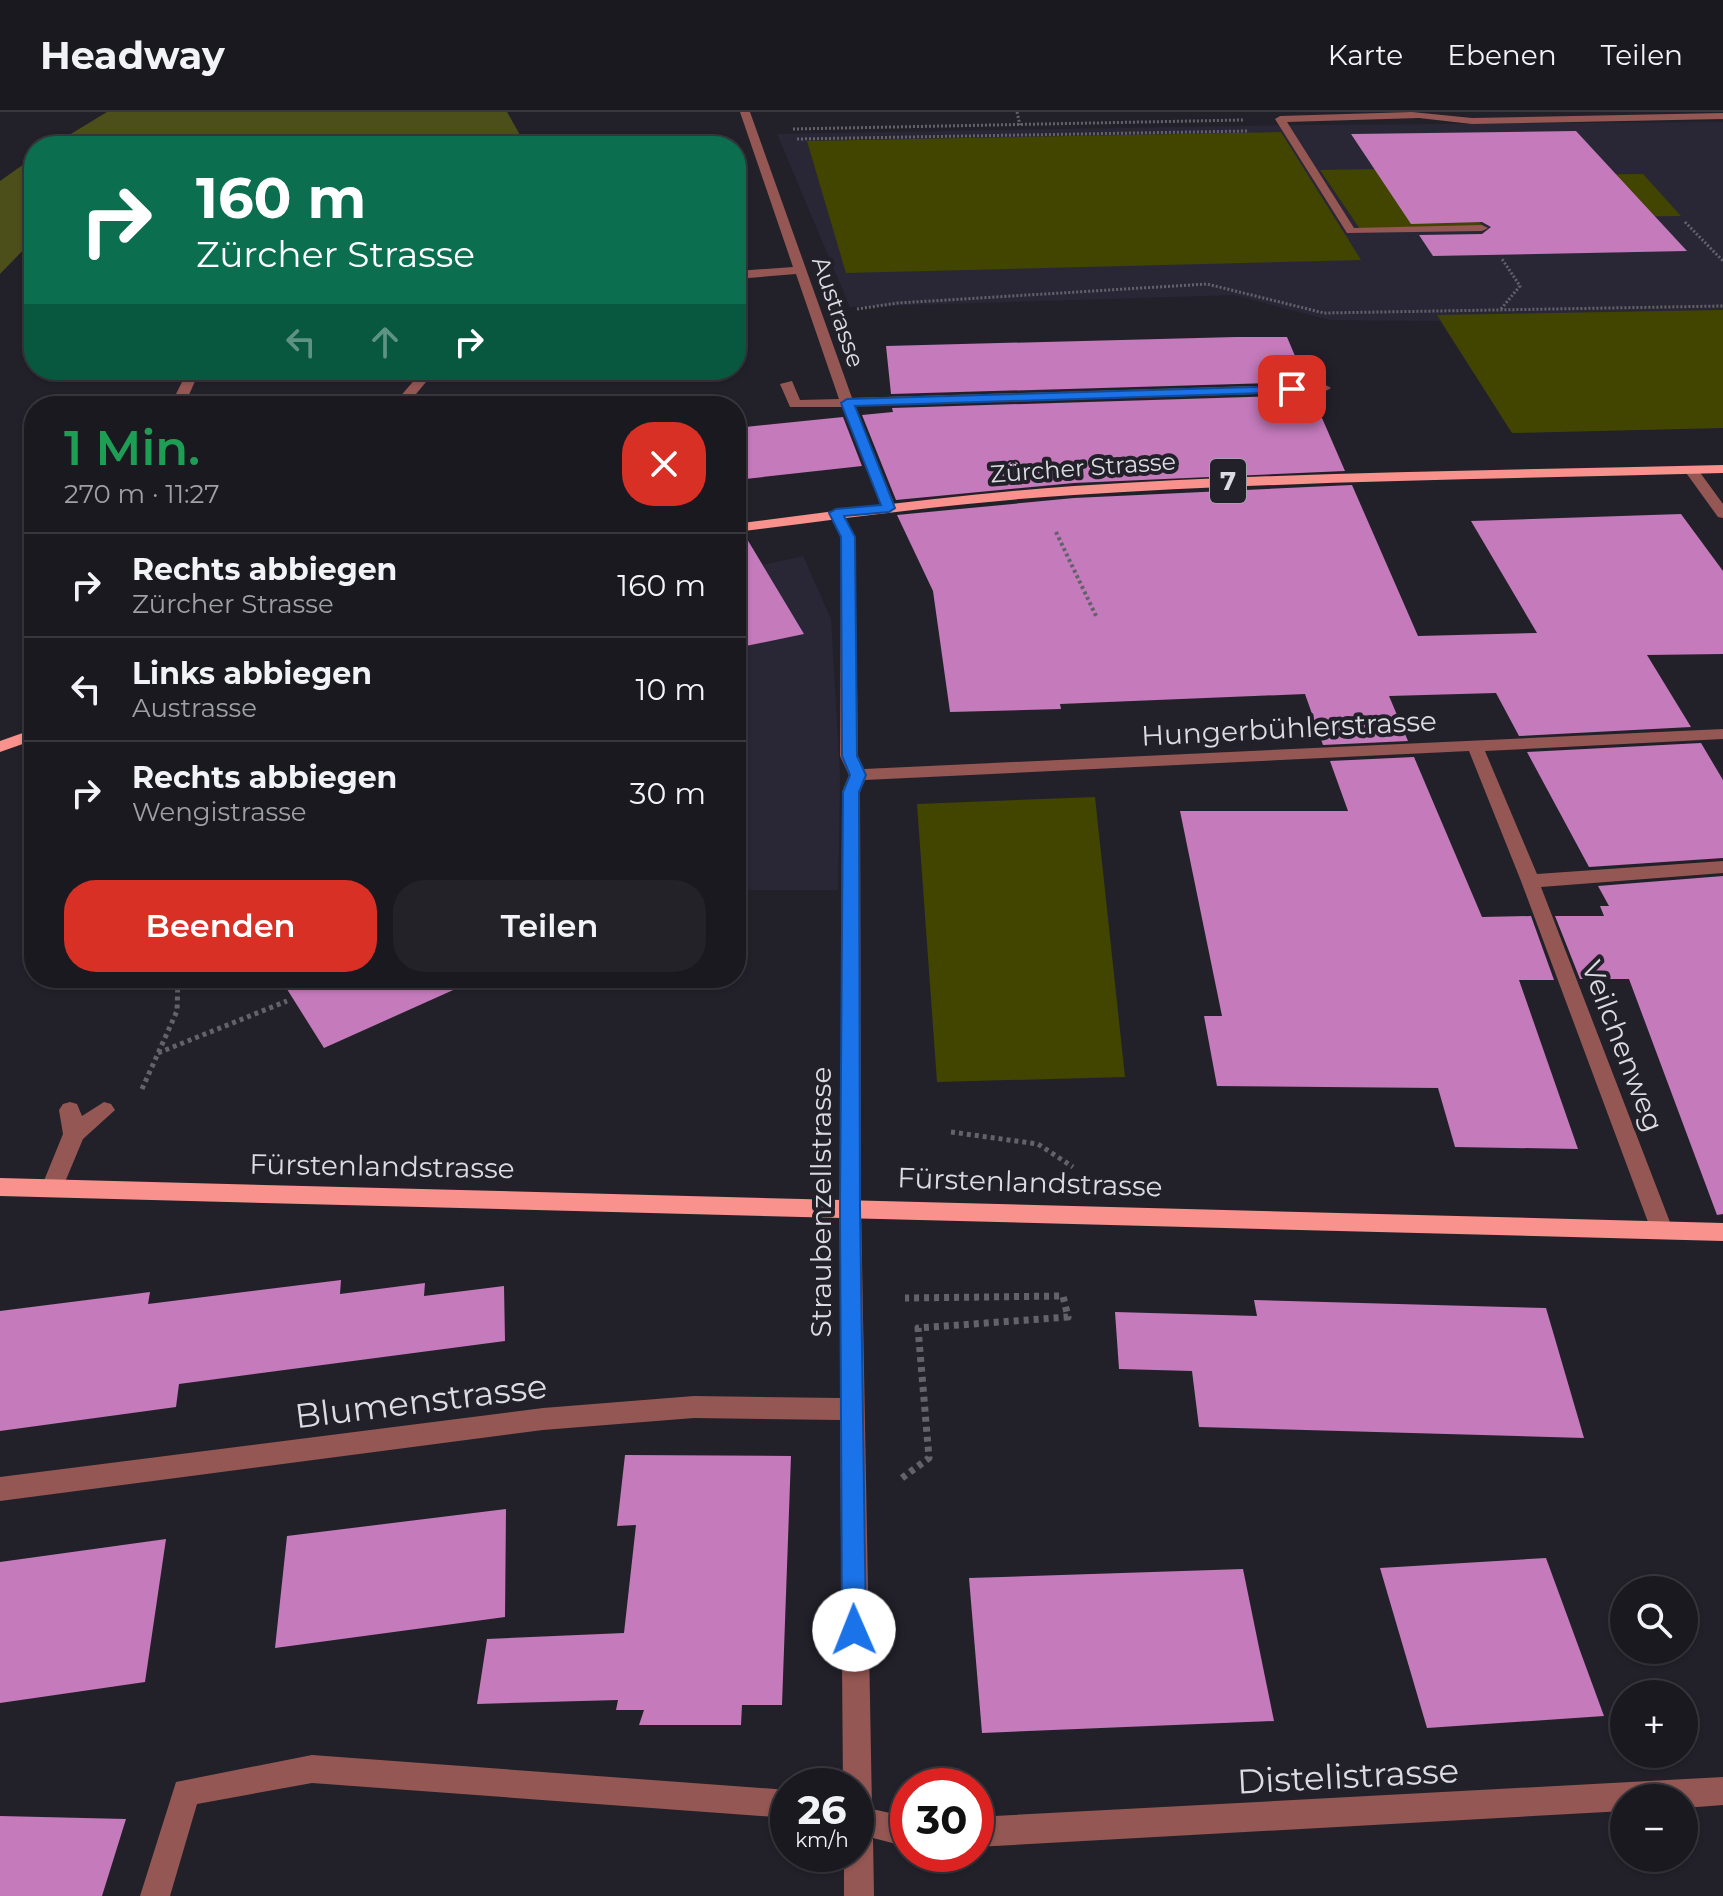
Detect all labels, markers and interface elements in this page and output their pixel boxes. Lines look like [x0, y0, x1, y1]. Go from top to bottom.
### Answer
text: Headway [40, 32, 225, 79]
text: Karte [1328, 38, 1403, 72]
text: Ebenen [1447, 38, 1557, 72]
text: Teilen [1601, 38, 1683, 72]
text: 160 m [196, 164, 366, 232]
icon: right [64, 168, 168, 272]
text: Zürcher Strasse [196, 232, 475, 276]
street label: Austrasse [806, 253, 871, 371]
icon: left [279, 320, 323, 364]
icon: ahead [363, 320, 407, 364]
icon: right [447, 320, 491, 364]
pin [1258, 355, 1326, 423]
icon: arrive [1270, 367, 1314, 411]
text: 1 Min. [64, 419, 200, 477]
button: close [622, 422, 706, 506]
street label: Zürcher Strasse [989, 447, 1177, 488]
road number: 7 [1210, 459, 1246, 503]
text: 270 m · 11:27 [64, 478, 220, 510]
text: Rechts abbiegen [132, 551, 397, 588]
icon: right [64, 563, 108, 607]
text: 160 m [617, 567, 706, 604]
text: Zürcher Strasse [132, 588, 334, 620]
text: Links abbiegen [132, 655, 372, 692]
icon: left [64, 667, 108, 711]
text: 10 m [636, 671, 706, 708]
text: Austrasse [132, 692, 257, 724]
street label: Hungerbühlerstrasse [1140, 703, 1438, 753]
text: Rechts abbiegen [132, 759, 397, 796]
icon: right [64, 771, 108, 815]
text: 30 m [630, 775, 706, 812]
text: Wengistrasse [132, 796, 307, 828]
button: Beenden [64, 880, 377, 972]
button: Teilen [393, 880, 706, 972]
street label: Veilchenweg [1575, 956, 1671, 1136]
street label: Straubenzellstrasse [804, 1067, 838, 1337]
street label: Fürstenlandstrasse [249, 1147, 515, 1185]
street label: Fürstenlandstrasse [897, 1160, 1163, 1204]
street label: Blumenstrasse [293, 1365, 549, 1437]
map controls [1610, 1576, 1698, 1872]
button: search [1610, 1576, 1698, 1664]
position arrow [812, 1588, 896, 1672]
button: + [1610, 1680, 1698, 1768]
street label: Distelistrasse [1236, 1749, 1460, 1803]
speed limit sign: 30 [890, 1768, 994, 1872]
button: − [1610, 1784, 1698, 1872]
text: 26 [797, 1785, 847, 1834]
text: km/h [795, 1828, 849, 1852]

